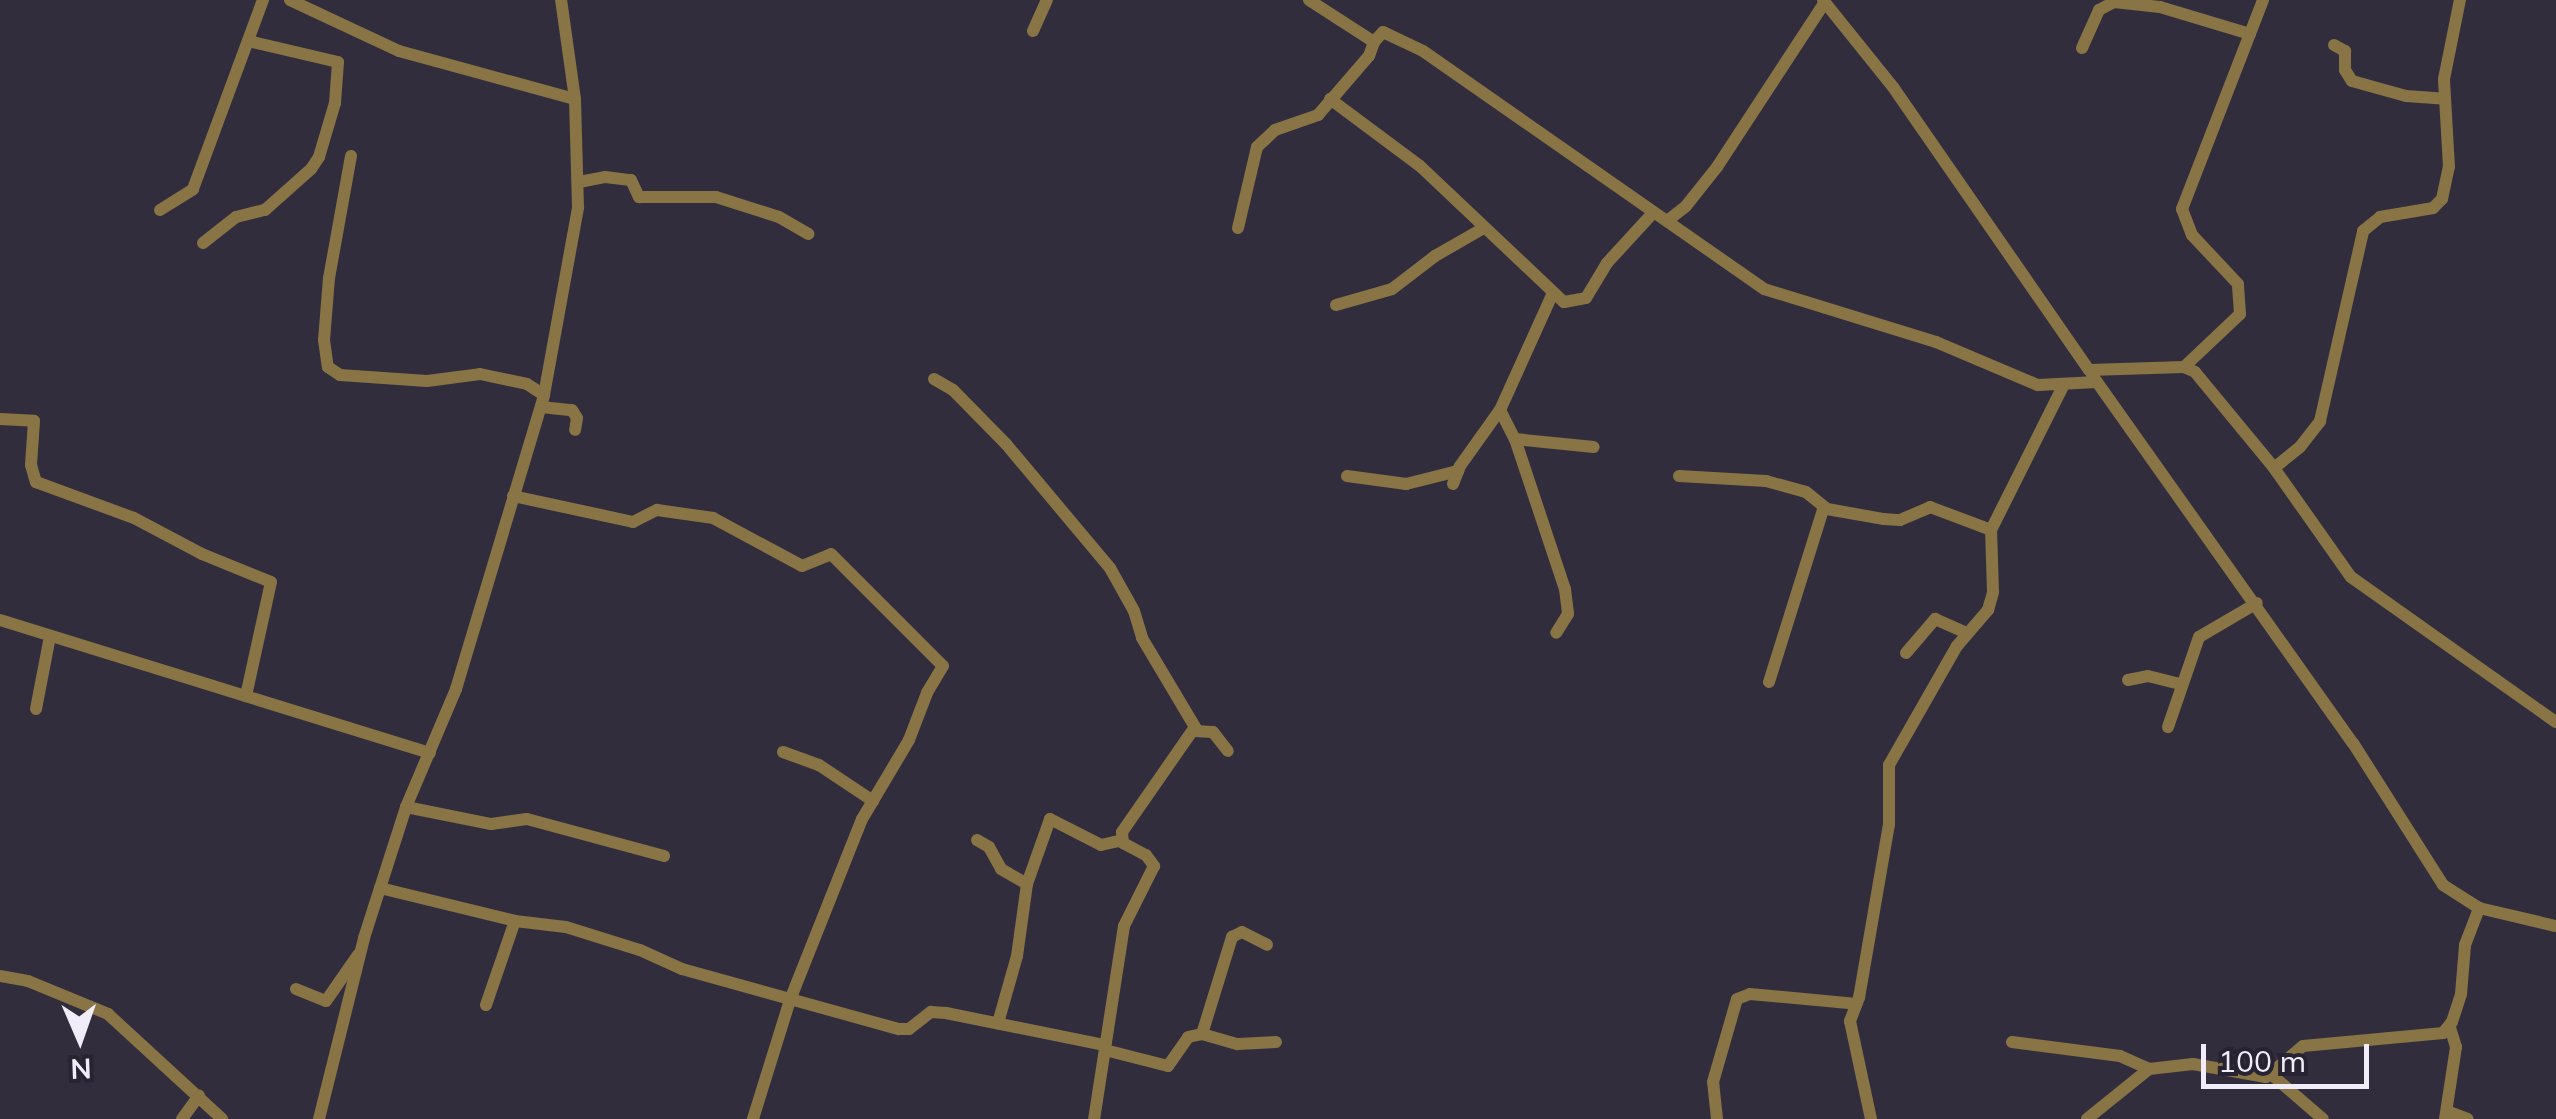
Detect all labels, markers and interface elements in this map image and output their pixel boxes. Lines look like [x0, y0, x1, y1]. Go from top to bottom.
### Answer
north arrow [30, 989, 130, 1089]
scale bar [2206, 1024, 2374, 1086]
text: 100 m [2218, 1042, 2306, 1080]
text: N [70, 1052, 92, 1087]

